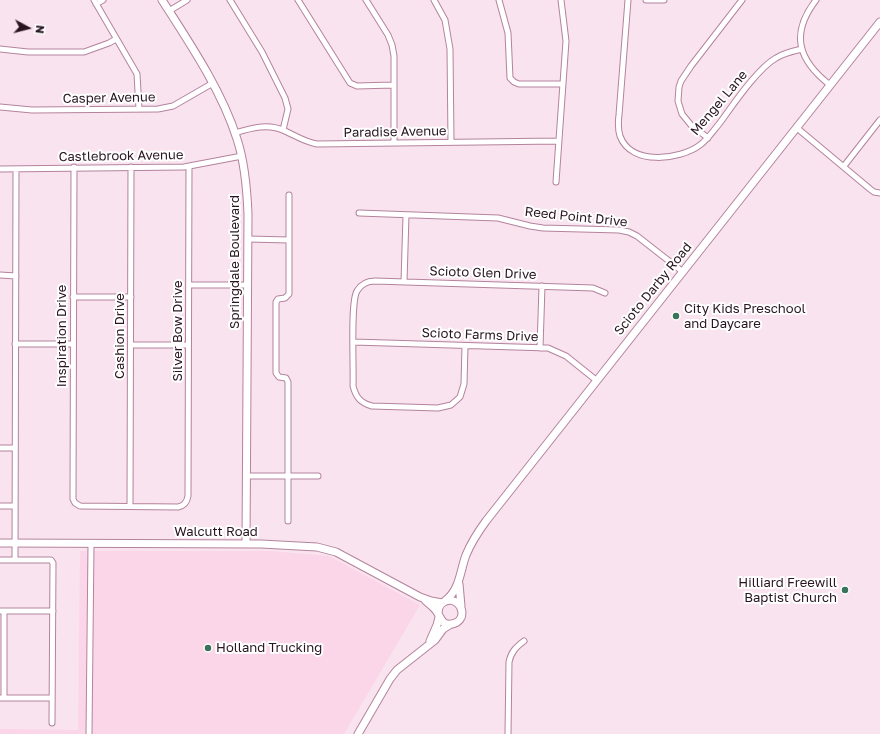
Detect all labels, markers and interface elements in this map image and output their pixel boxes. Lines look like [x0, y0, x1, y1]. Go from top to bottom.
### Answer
north arrow [8, 8, 48, 48]
text: N [33, 25, 47, 34]
street label: Mengel Lane [687, 67, 751, 139]
street label: Casper Avenue [62, 89, 156, 107]
street label: Paradise Avenue [343, 123, 447, 141]
street label: Castlebrook Avenue [58, 147, 184, 165]
street label: Springdale Boulevard [227, 195, 243, 329]
street label: Reed Point Drive [524, 204, 628, 230]
street label: Scioto Darby Road [611, 240, 695, 338]
street label: Scioto Glen Drive [429, 263, 537, 283]
street label: Silver Bow Drive [170, 281, 186, 381]
street label: Inspiration Drive [54, 285, 70, 387]
street label: Cashion Drive [112, 293, 128, 379]
place label: City Kids Preschool and Daycare [684, 301, 806, 332]
marker: City Kids Preschool and Daycare [671, 311, 681, 321]
street label: Scioto Farms Drive [421, 325, 539, 345]
street label: Walcutt Road [174, 524, 258, 540]
place label: Hilliard Freewill Baptist Church [738, 575, 837, 606]
marker: Hilliard Freewill Baptist Church [840, 585, 850, 595]
place label: Holland Trucking [216, 640, 322, 656]
marker: Holland Trucking [203, 643, 213, 653]

